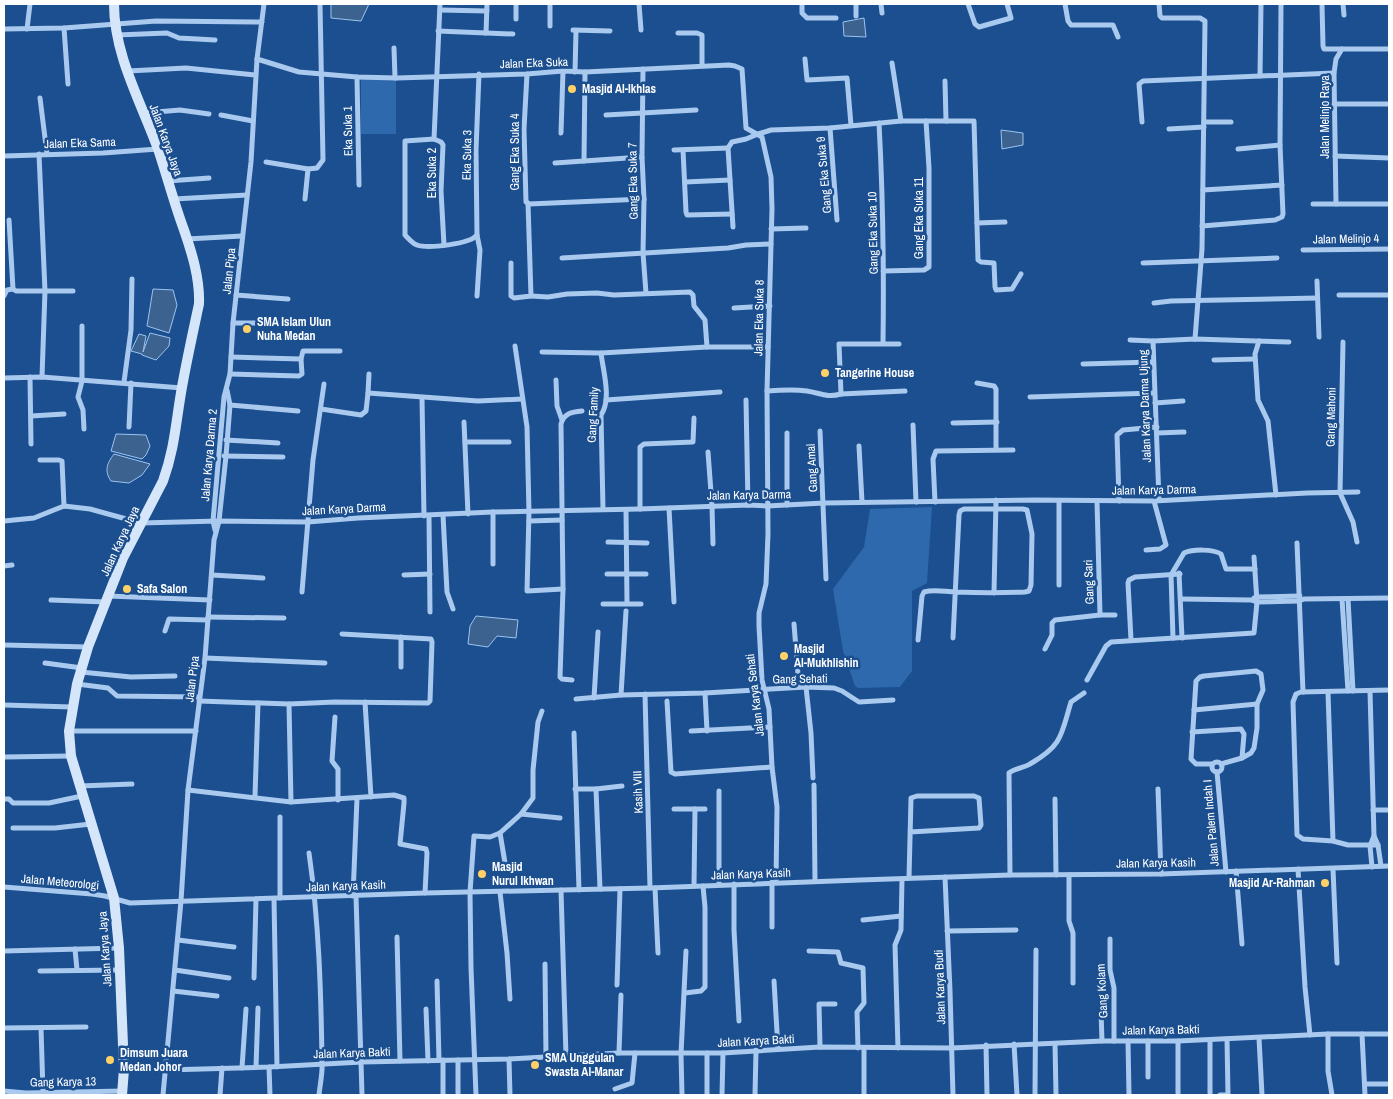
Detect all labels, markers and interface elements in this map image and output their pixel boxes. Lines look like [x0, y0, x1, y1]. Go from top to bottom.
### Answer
street label: Jalan Eka Suka [500, 54, 569, 72]
street label: Jalan Melinjo Raya [1317, 75, 1333, 159]
place label: Masjid Al-Ikhlas [582, 81, 657, 97]
marker: Masjid Al-Ikhlas [566, 83, 578, 95]
street label: Jalan Karya Jaya [146, 102, 187, 179]
street label: Eka Suka 1 [340, 105, 356, 156]
street label: Gang Eka Suka 4 [507, 113, 523, 191]
street label: Eka Suka 3 [459, 130, 475, 180]
street label: Jalan Eka Sama [44, 134, 117, 152]
street label: Gang Eka Suka 9 [813, 136, 835, 214]
street label: Gang Eka Suka 7 [624, 142, 642, 220]
street label: Eka Suka 2 [424, 148, 440, 198]
street label: Gang Eka Suka 11 [911, 177, 927, 259]
street label: Gang Eka Suka 10 [864, 192, 882, 274]
street label: Jalan Melinjo 4 [1313, 230, 1380, 248]
street label: Jalan Pipa [219, 247, 239, 295]
street label: Jalan Eka Suka 8 [750, 280, 768, 356]
place label: SMA Islam Ulun Nuha Medan [257, 314, 331, 344]
marker: SMA Islam Ulun Nuha Medan [241, 323, 253, 335]
street label: Jalan Karya Darma Ujung [1135, 349, 1155, 463]
place label: Tangerine House [835, 365, 915, 381]
marker: Tangerine House [819, 367, 831, 379]
street label: Gang Family [584, 387, 602, 443]
street label: Gang Mahoni [1322, 387, 1340, 447]
street label: Jalan Karya Darma 2 [197, 408, 221, 502]
street label: Gang Amal [803, 443, 821, 493]
street label: Jalan Karya Darma [1112, 481, 1197, 499]
street label: Jalan Karya Darma [707, 486, 792, 504]
street label: Jalan Karya Darma [302, 499, 387, 519]
street label: Jalan Karya Jaya [97, 503, 143, 579]
street label: Gang Sari [1080, 559, 1098, 605]
place label: Safa Salon [137, 581, 187, 597]
marker: Safa Salon [121, 583, 133, 595]
place label: Masjid Al-Mukhlishin [794, 641, 859, 671]
marker: Masjid Al-Mukhlishin [778, 650, 790, 662]
street label: Jalan Karya Sehati [742, 653, 768, 737]
street label: Jalan Pipa [181, 654, 203, 703]
street label: Gang Sehati [772, 671, 828, 687]
street label: Kasih VIII [629, 770, 647, 814]
street label: Jalan Palem Indah I [1199, 779, 1223, 867]
street label: Jalan Karya Kasih [1116, 854, 1196, 872]
place label: Masjid Nurul Ikhwan [492, 859, 554, 889]
street label: Jalan Karya Kasih [711, 865, 791, 883]
marker: Masjid Nurul Ikhwan [476, 868, 488, 880]
street label: Jalan Meteorologi [20, 871, 100, 893]
place label: Masjid Ar-Rahman [1229, 875, 1315, 891]
street label: Jalan Karya Kasih [306, 877, 386, 895]
marker: Masjid Ar-Rahman [1319, 877, 1331, 889]
street label: Jalan Karya Jaya [94, 910, 116, 987]
street label: Jalan Karya Budi [931, 949, 949, 1025]
street label: Gang Kolam [1093, 963, 1111, 1019]
street label: Jalan Karya Bakti [1122, 1021, 1200, 1039]
street label: Jalan Karya Bakti [717, 1031, 795, 1051]
street label: Jalan Karya Bakti [313, 1044, 391, 1062]
place label: Dimsum Juara Medan Johor [120, 1045, 188, 1075]
place label: SMA Unggulan Swasta Al-Manar [545, 1050, 624, 1080]
marker: Dimsum Juara Medan Johor [104, 1054, 116, 1066]
marker: SMA Unggulan Swasta Al-Manar [529, 1059, 541, 1071]
street label: Gang Karya 13 [30, 1073, 96, 1091]

